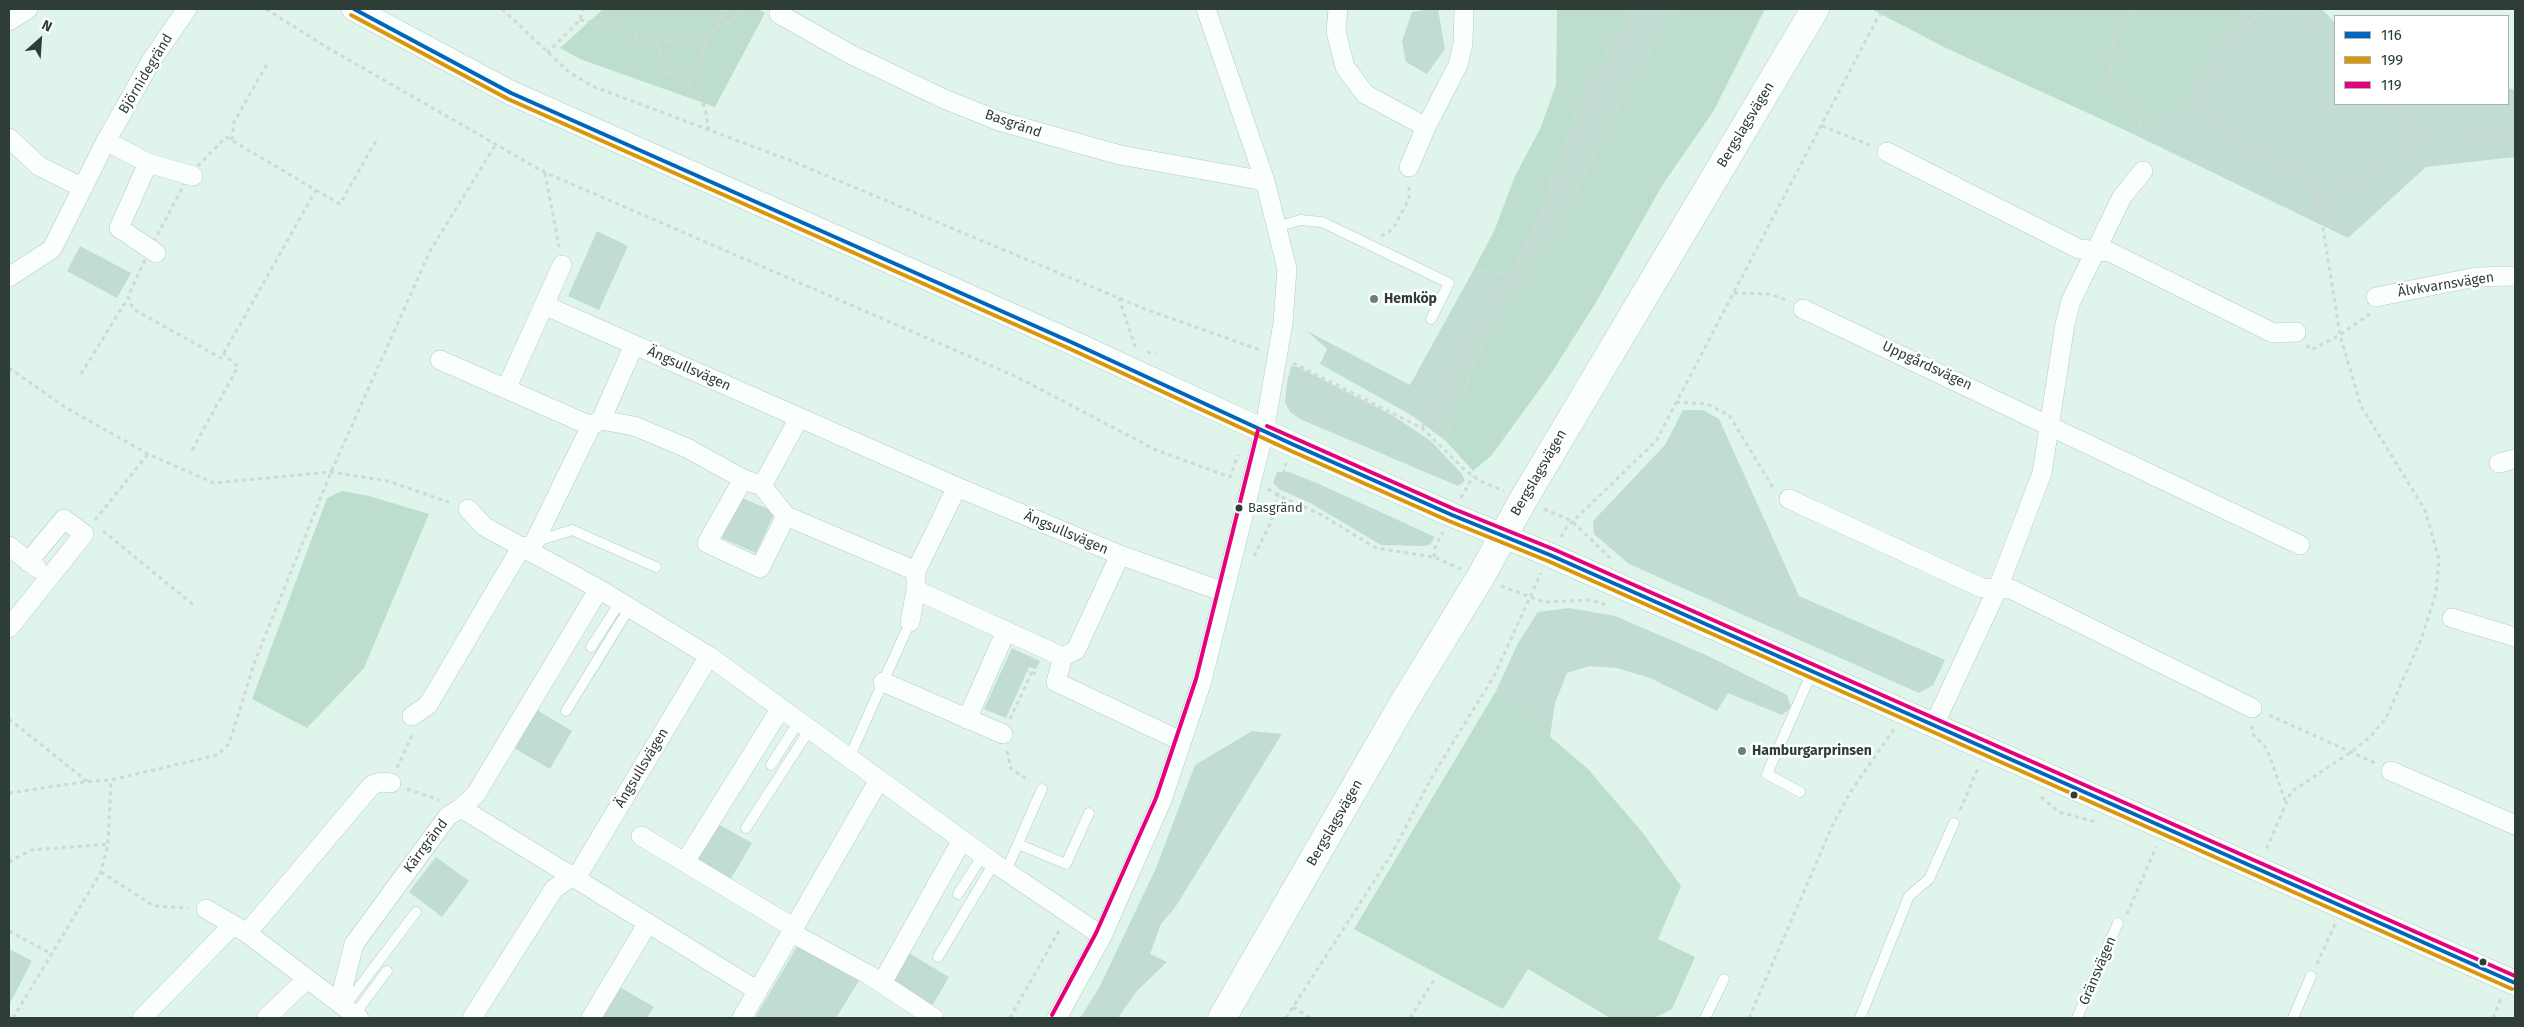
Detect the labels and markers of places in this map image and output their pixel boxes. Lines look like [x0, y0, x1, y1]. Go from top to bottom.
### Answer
place label: Hemköp [1384, 291, 1437, 307]
marker: Hemköp [1368, 293, 1380, 305]
place label: Basgränd [1248, 500, 1303, 516]
marker: Basgränd [1234, 503, 1244, 513]
place label: Hamburgarprinsen [1752, 743, 1872, 759]
marker: Hamburgarprinsen [1736, 745, 1748, 757]
unlabelled marker [2069, 790, 2079, 800]
unlabelled marker [2478, 957, 2488, 967]

